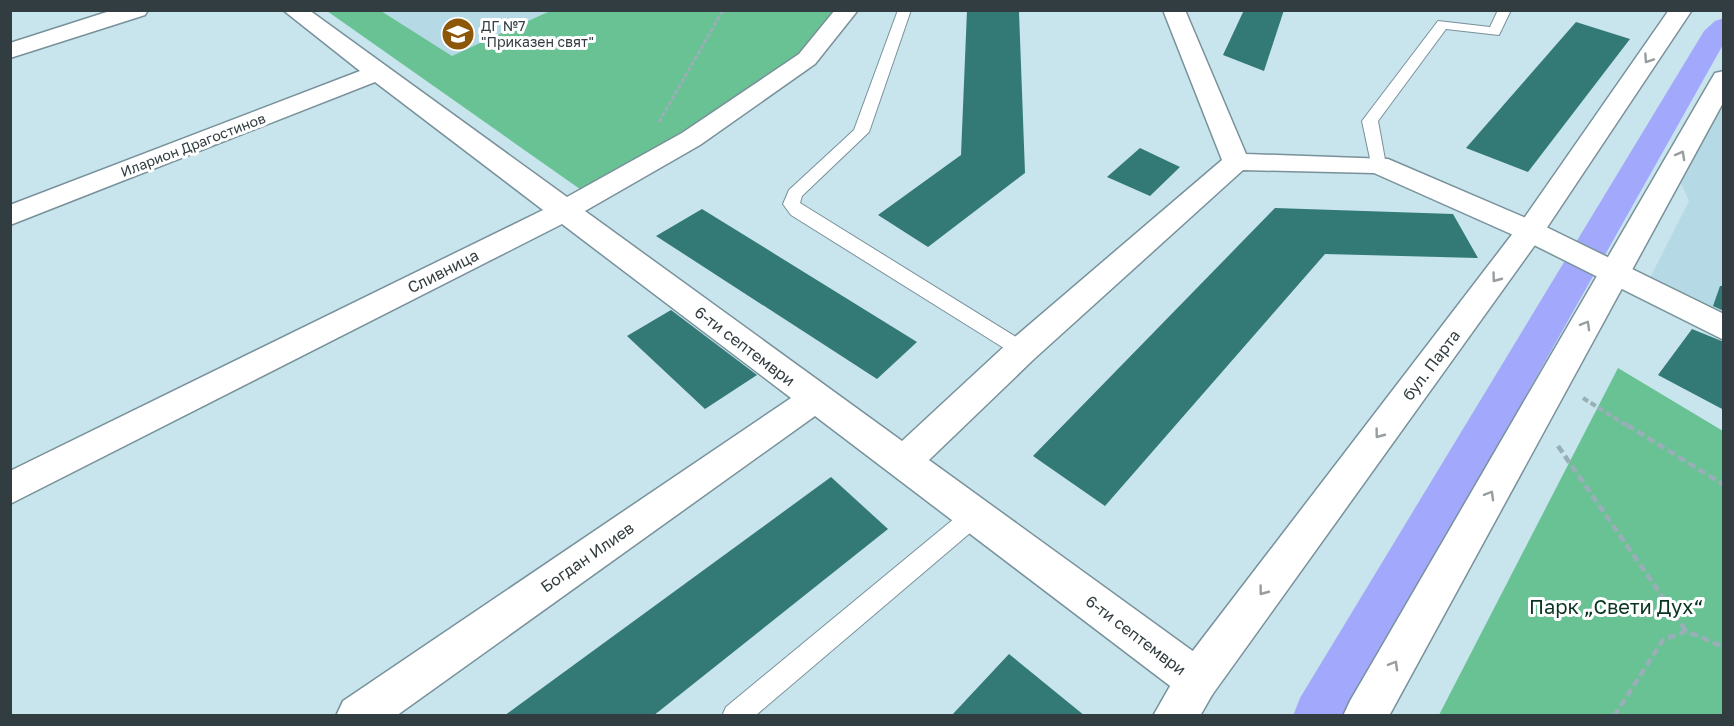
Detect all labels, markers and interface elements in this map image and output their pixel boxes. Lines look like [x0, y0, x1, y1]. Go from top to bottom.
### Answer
school or university icon: ДГ №7 "Приказен свят" [440, 16, 476, 52]
place label: ДГ №7 "Приказен свят" [481, 17, 594, 50]
one-way arrow [1644, 52, 1655, 63]
street label: Иларион Драгостинов [118, 109, 268, 180]
one-way arrow [1674, 151, 1685, 161]
street label: Сливница [404, 245, 482, 297]
one-way arrow [1492, 271, 1503, 282]
street label: 6-ти септември [691, 302, 799, 390]
one-way arrow [1578, 321, 1590, 331]
street label: бул. Парта [1398, 326, 1464, 404]
one-way arrow [1376, 428, 1387, 439]
one-way arrow [1483, 491, 1494, 501]
street label: Богдан Илиев [537, 517, 637, 597]
one-way arrow [1260, 585, 1271, 596]
street label: 6-ти септември [1082, 591, 1190, 679]
park label: Парк „Свети Дух“ [1529, 594, 1703, 618]
one-way arrow [1386, 660, 1398, 671]

